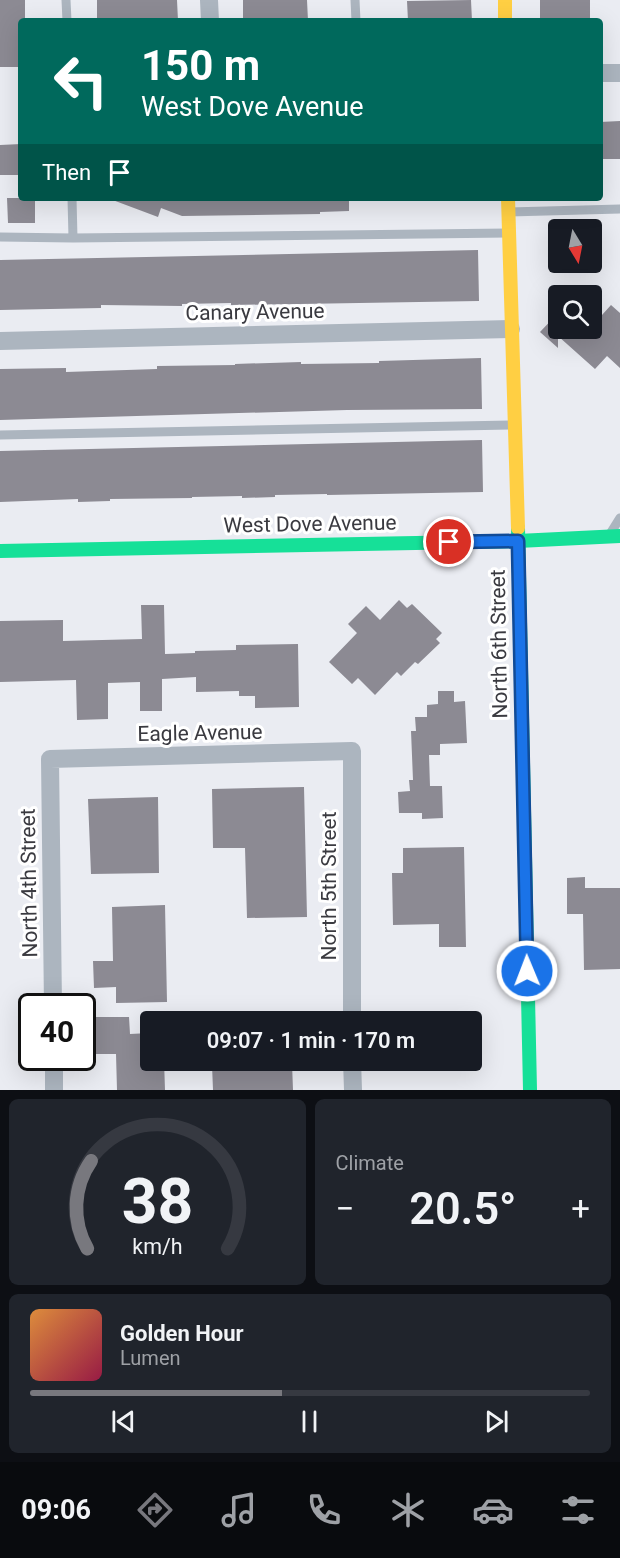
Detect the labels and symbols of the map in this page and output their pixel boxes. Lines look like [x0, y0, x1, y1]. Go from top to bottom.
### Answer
north arrow [548, 219, 602, 273]
street label: Canary Avenue [185, 299, 325, 325]
street label: West Dove Avenue [223, 510, 397, 538]
pin [423, 516, 474, 567]
street label: North 6th Street [486, 569, 512, 719]
street label: Eagle Avenue [137, 720, 263, 746]
street label: North 4th Street [16, 808, 42, 958]
street label: North 5th Street [317, 811, 341, 961]
position arrow [495, 939, 559, 1003]
speed limit sign: 40 [18, 993, 96, 1071]

